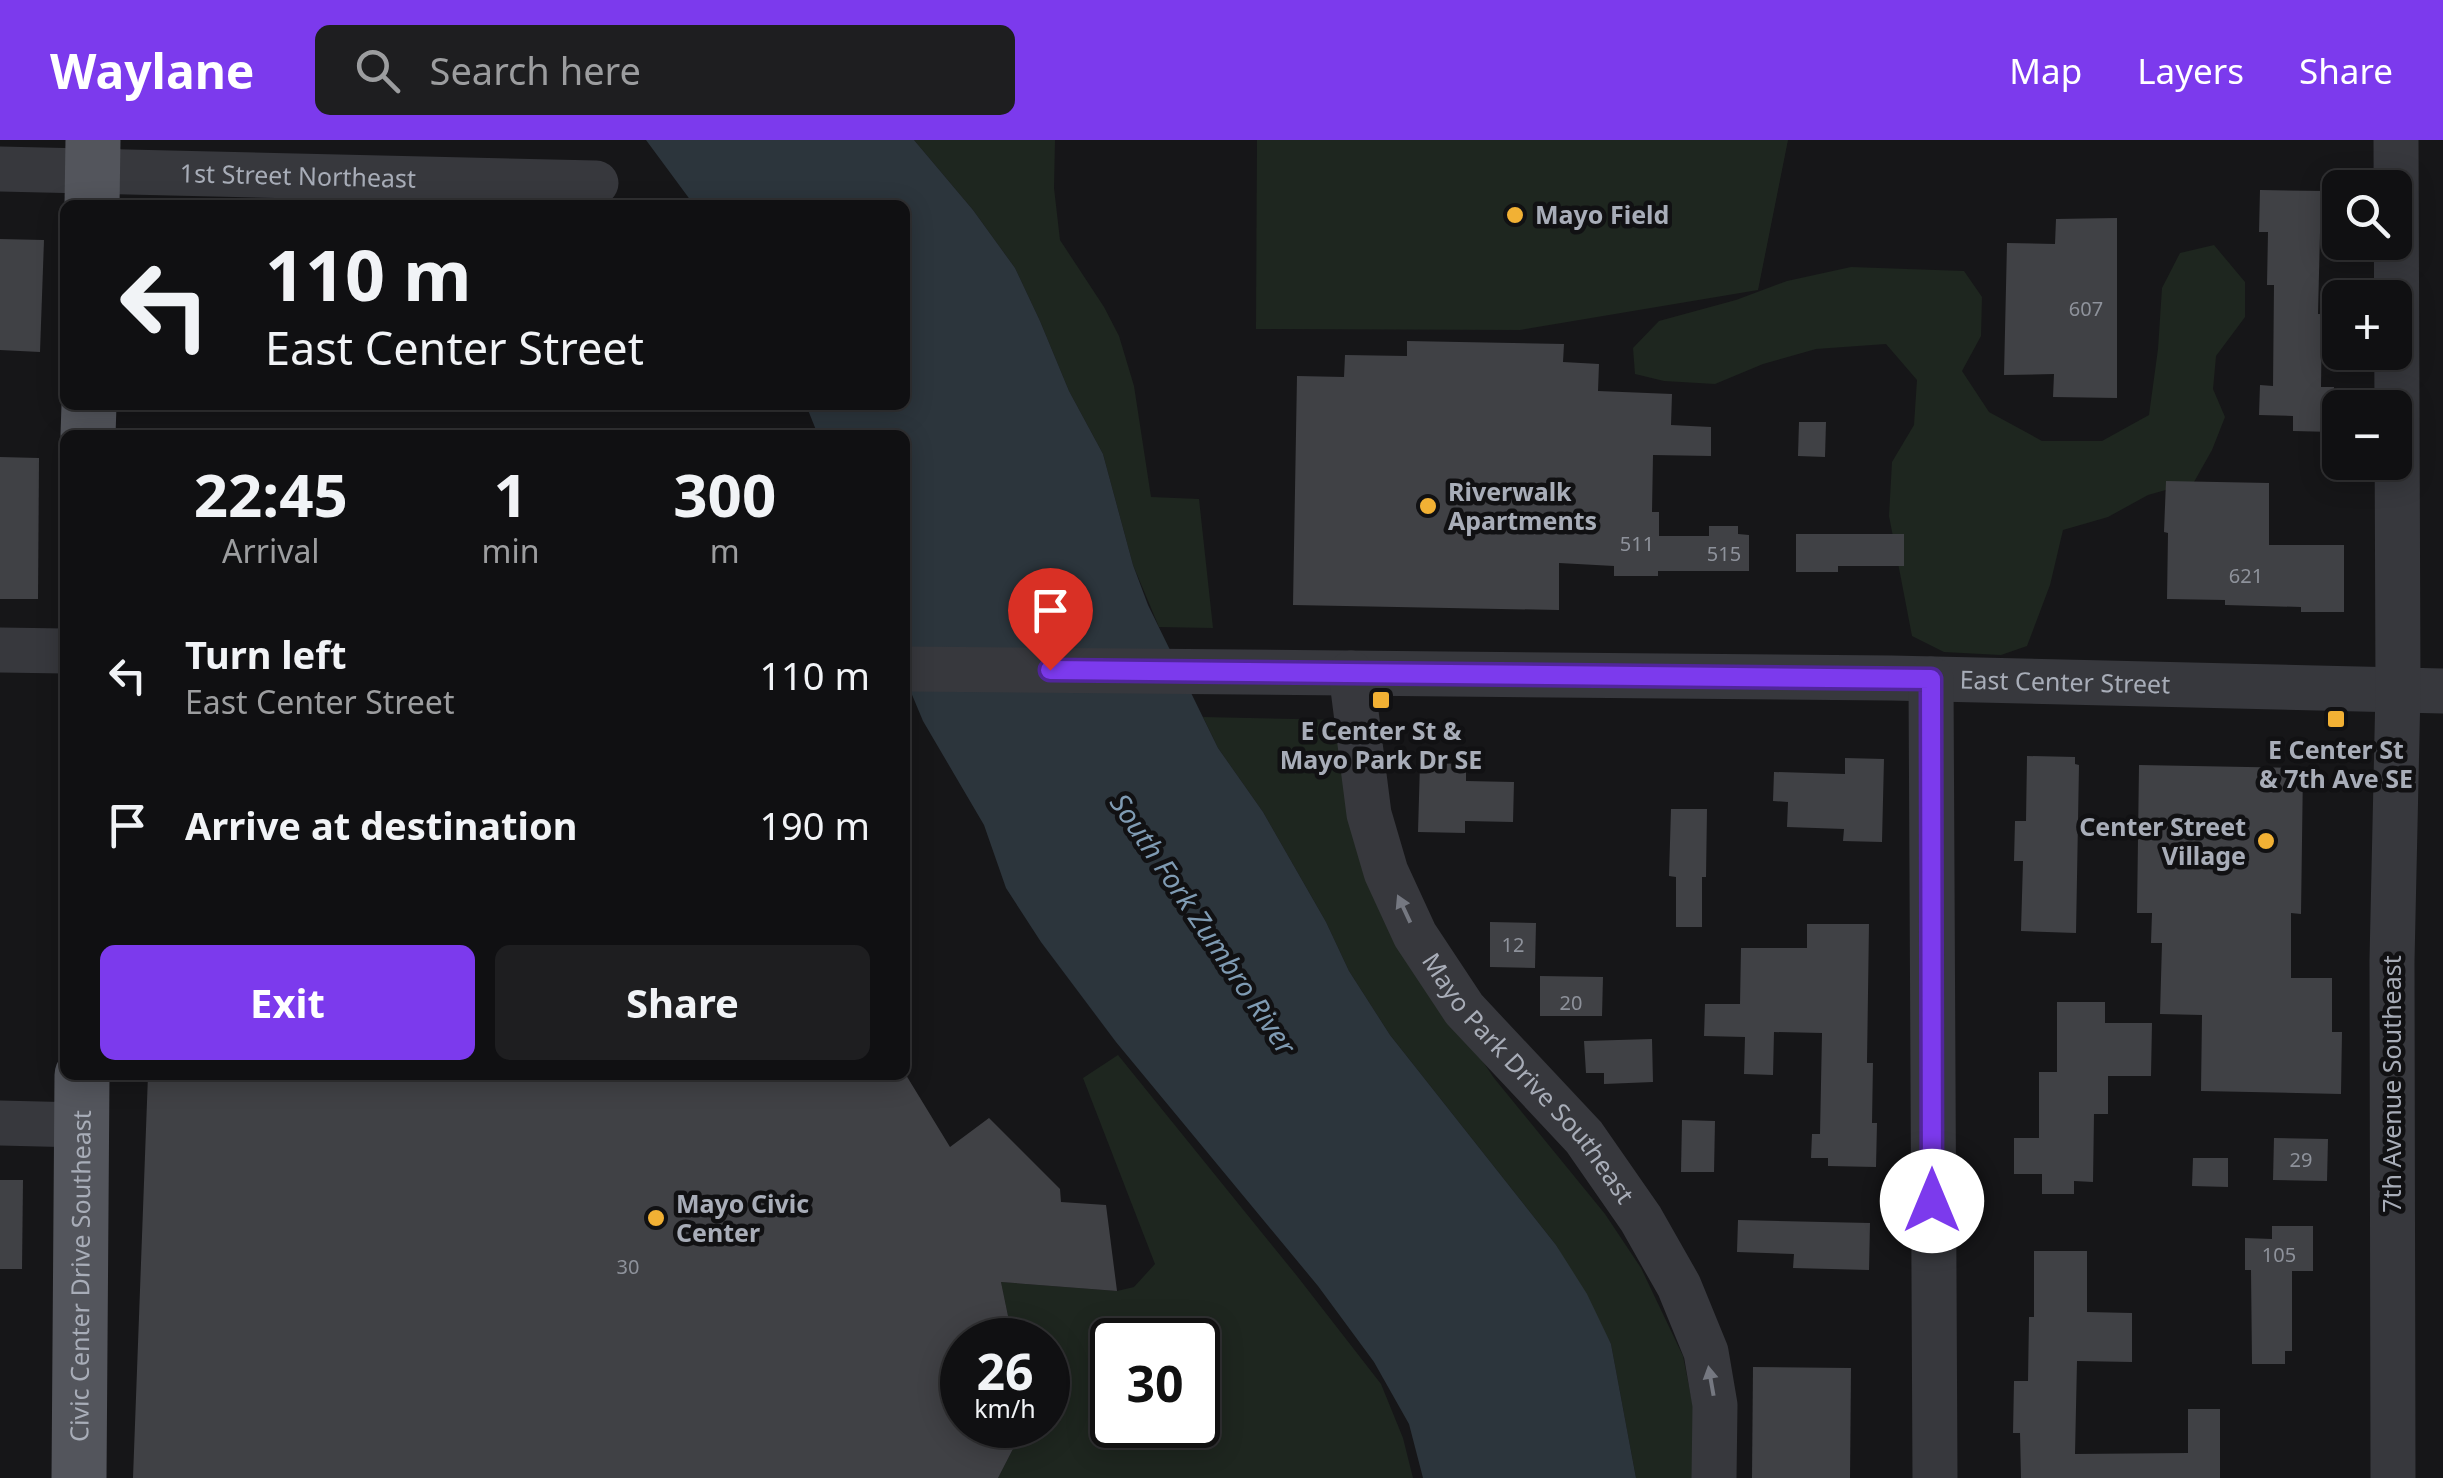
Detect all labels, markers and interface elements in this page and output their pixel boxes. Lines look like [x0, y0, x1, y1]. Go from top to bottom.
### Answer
search box [315, 25, 1015, 115]
text: Waylane [50, 38, 255, 103]
icon: search [350, 43, 405, 98]
text: Search here [430, 44, 641, 96]
text: Map [2009, 47, 2082, 94]
text: Layers [2137, 47, 2244, 94]
text: Share [2299, 47, 2393, 94]
street label: 1st Street Northeast [179, 155, 416, 195]
map controls [2322, 170, 2412, 480]
button: search [2322, 170, 2412, 260]
place label: Mayo Field [1535, 197, 1669, 231]
marker: Mayo Field [1504, 204, 1526, 226]
text: 110 m [265, 226, 472, 322]
icon: left [100, 240, 230, 370]
button: + [2322, 280, 2412, 370]
house number: 607 [2069, 295, 2103, 322]
text: East Center Street [265, 317, 644, 378]
button: − [2322, 390, 2412, 480]
text: 22:45 [194, 453, 348, 535]
text: 1 [493, 453, 528, 535]
text: 300 [673, 453, 776, 535]
place label: Riverwalk Apartments [1448, 474, 1597, 537]
marker: Riverwalk Apartments [1417, 495, 1439, 517]
text: Arrival [222, 529, 320, 572]
text: min [482, 529, 540, 572]
text: m [710, 529, 740, 572]
house number: 511 [1620, 530, 1654, 557]
house number: 515 [1707, 540, 1741, 567]
house number: 621 [2229, 562, 2263, 589]
pin [1008, 568, 1093, 671]
icon: arrive [1023, 583, 1078, 638]
text: Turn left [185, 628, 347, 680]
icon: left [100, 648, 155, 703]
text: 110 m [759, 649, 870, 701]
street label: East Center Street [1959, 662, 2171, 701]
text: East Center Street [185, 680, 454, 723]
marker: E Center St & Mayo Park Dr SE [1370, 689, 1392, 711]
marker: E Center St & 7th Ave SE [2325, 708, 2347, 730]
place label: E Center St & Mayo Park Dr SE [1280, 713, 1482, 776]
place label: E Center St & 7th Ave SE [2259, 732, 2413, 795]
water label: South Fork Zumbro River [1102, 785, 1307, 1063]
icon: arrive [100, 798, 155, 853]
text: Arrive at destination [185, 799, 577, 851]
text: 190 m [759, 799, 870, 851]
place label: Center Street Village [2079, 809, 2246, 872]
marker: Center Street Village [2255, 830, 2277, 852]
one-way arrow [1395, 894, 1412, 923]
house number: 12 [1502, 931, 1524, 958]
button: Exit [100, 945, 475, 1060]
button: Share [495, 945, 870, 1060]
street label: Mayo Park Drive Southeast [1415, 946, 1643, 1210]
street label: 7th Avenue Southeast [2374, 955, 2408, 1213]
house number: 20 [1560, 989, 1582, 1016]
street label: Civic Center Drive Southeast [61, 1110, 98, 1442]
house number: 29 [2290, 1146, 2312, 1173]
position arrow [1880, 1149, 1984, 1253]
place label: Mayo Civic Center [676, 1186, 809, 1249]
marker: Mayo Civic Center [645, 1207, 667, 1229]
house number: 105 [2262, 1241, 2296, 1268]
house number: 30 [617, 1253, 639, 1280]
speed limit sign: 30 [1090, 1318, 1220, 1448]
text: 26 [976, 1337, 1034, 1405]
one-way arrow [1703, 1365, 1718, 1396]
text: km/h [974, 1391, 1036, 1425]

